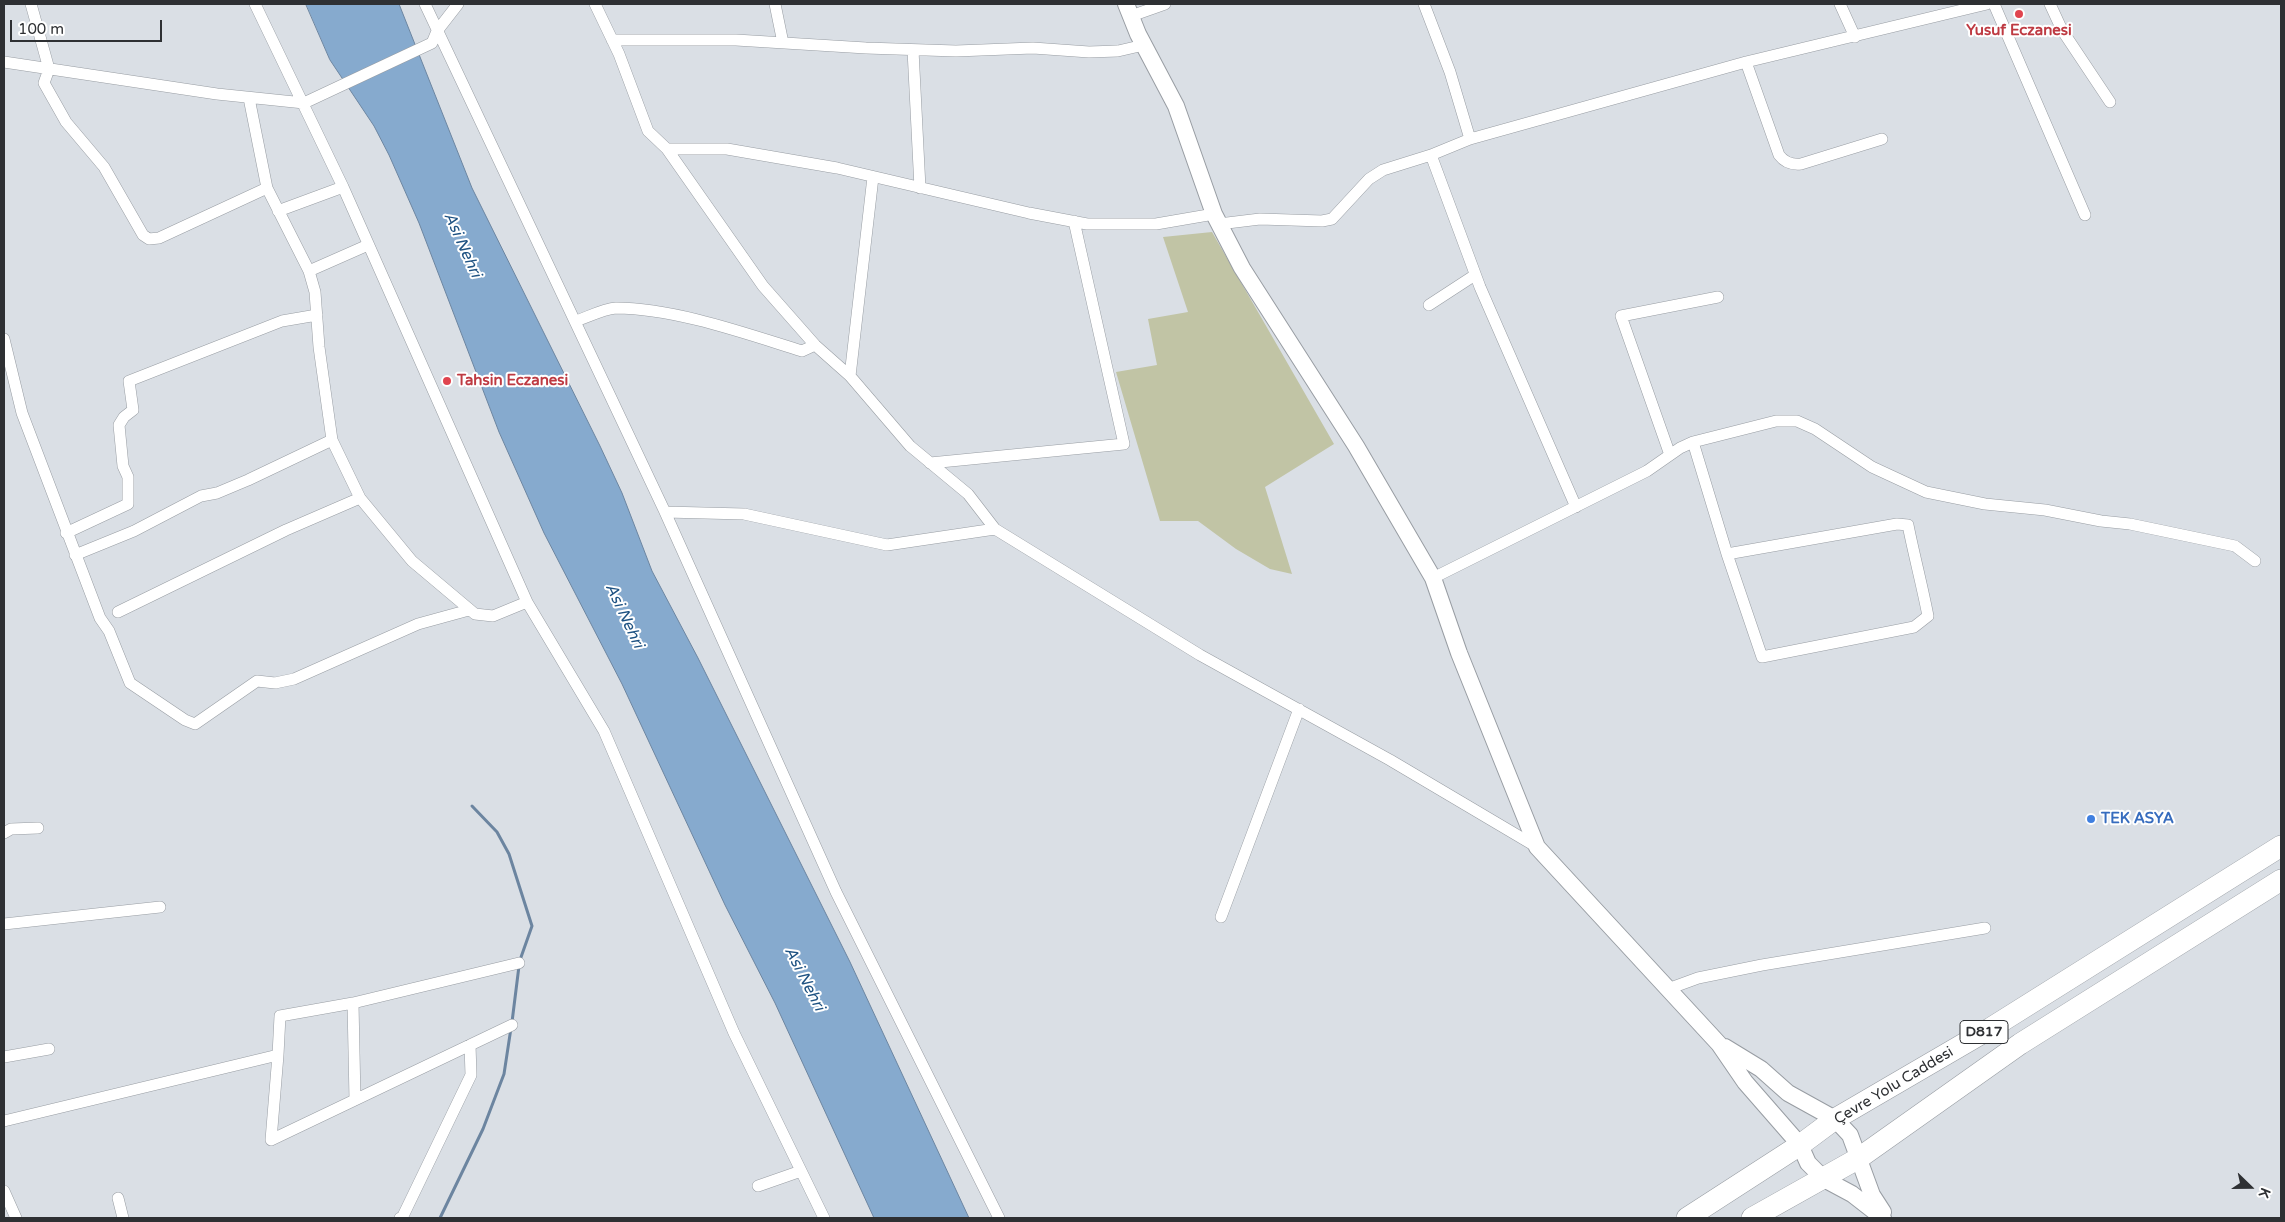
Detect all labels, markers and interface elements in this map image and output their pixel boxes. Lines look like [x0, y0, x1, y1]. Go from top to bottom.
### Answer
marker: Yusuf Eczanesi [2013, 8, 2025, 20]
scale bar [12, 10, 165, 42]
text: 100 m [18, 20, 64, 38]
place label: Yusuf Eczanesi [1966, 22, 2072, 40]
water label: Asi Nehri [439, 209, 485, 281]
place label: Tahsin Eczanesi [457, 372, 568, 390]
marker: Tahsin Eczanesi [441, 375, 453, 387]
water label: Asi Nehri [601, 581, 647, 651]
place label: TEK ASYA [2101, 810, 2174, 828]
marker: TEK ASYA [2085, 813, 2097, 825]
water label: Asi Nehri [780, 944, 828, 1014]
road number: D817 [1960, 1020, 2008, 1044]
street label: Çevre Yolu Caddesi [1831, 1043, 1957, 1129]
north arrow [2225, 1162, 2275, 1212]
text: K [2255, 1185, 2274, 1200]

